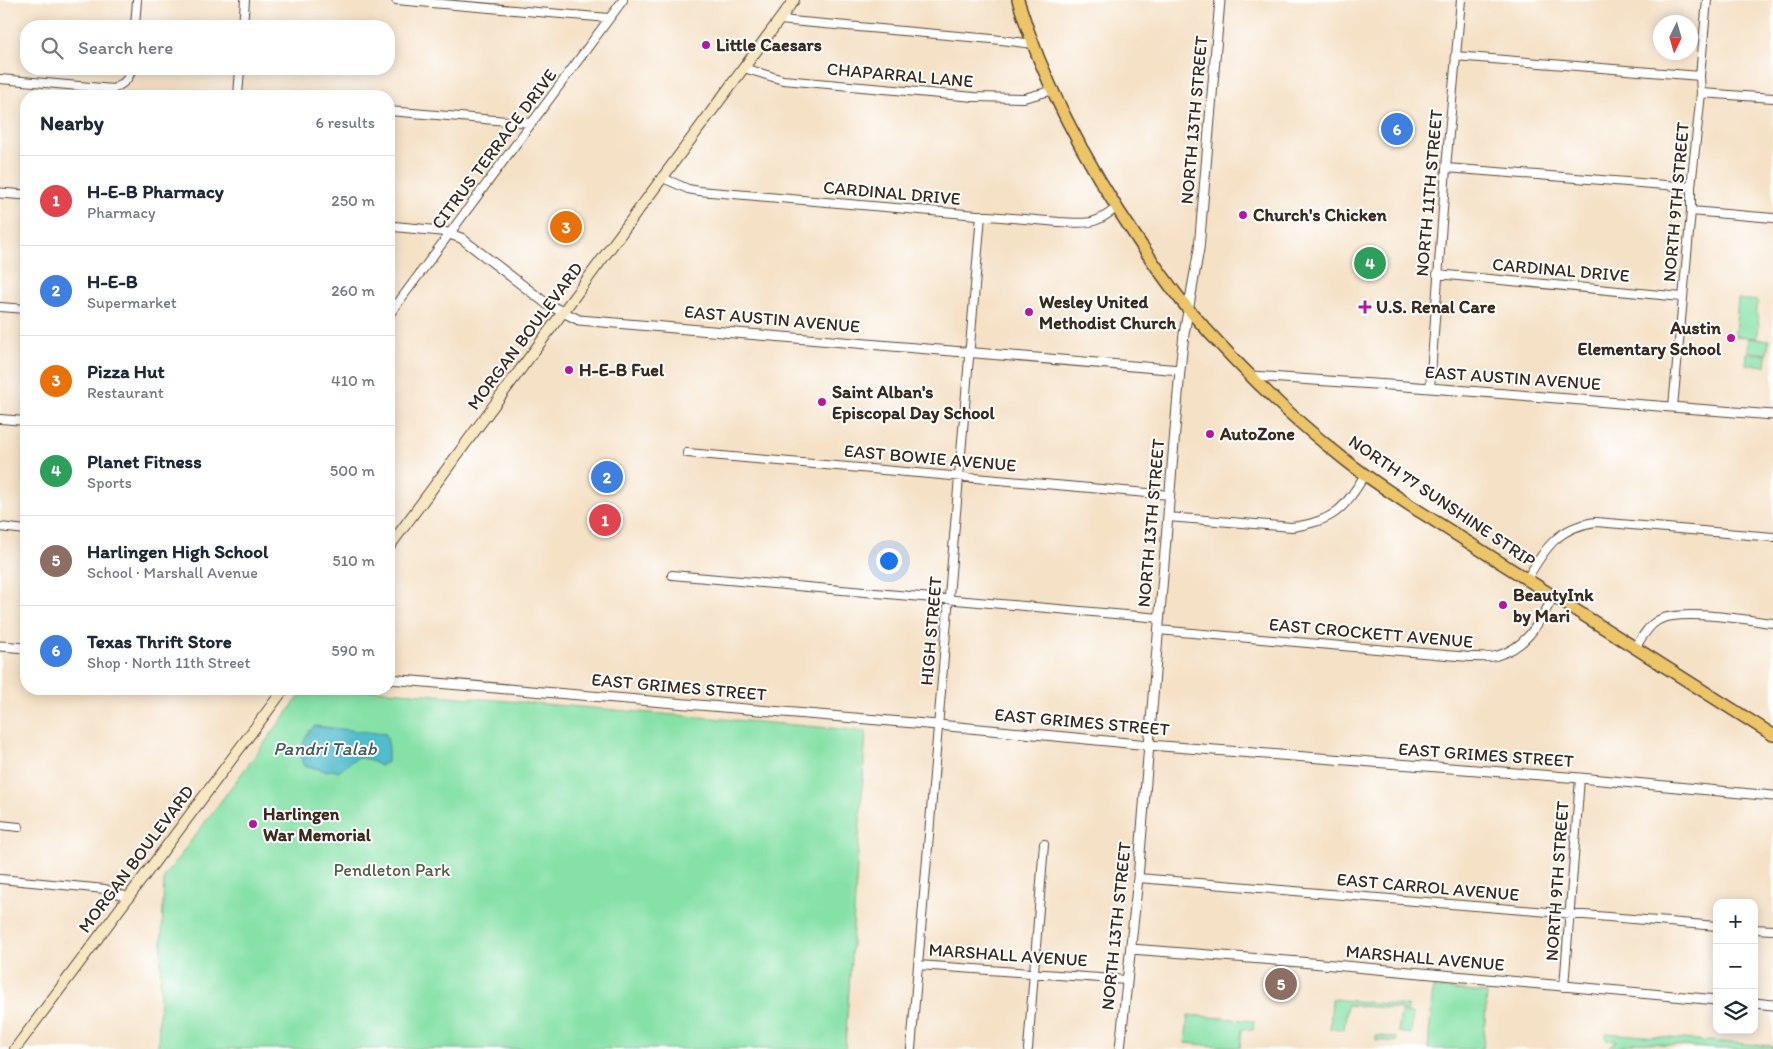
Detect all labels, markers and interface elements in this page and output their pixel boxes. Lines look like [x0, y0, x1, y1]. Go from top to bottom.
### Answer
north arrow [1653, 15, 1698, 60]
search box [20, 20, 395, 75]
icon: search [38, 34, 66, 62]
place label: Little Caesars [716, 34, 822, 56]
street label: NORTH 13TH STREET [1176, 35, 1212, 205]
text: Search here [78, 36, 173, 59]
marker: Little Caesars [700, 39, 712, 51]
street label: CHAPARRAL LANE [826, 58, 974, 92]
street label: CITRUS TERRACE DRIVE [427, 65, 561, 233]
street label: NORTH 11TH STREET [1411, 109, 1447, 277]
text: Nearby [40, 110, 104, 135]
pin: 6 [1381, 110, 1413, 148]
text: 6 results [315, 113, 375, 132]
street label: NORTH 9TH STREET [1658, 121, 1694, 283]
street label: CARDINAL DRIVE [822, 176, 962, 210]
text: H-E-B Pharmacy [87, 180, 224, 203]
text: 1 [52, 191, 60, 210]
text: 250 m [331, 191, 375, 210]
text: Pharmacy [87, 203, 155, 222]
place label: Church's Chicken [1253, 204, 1387, 226]
pin: 3 [550, 208, 582, 246]
marker: Church's Chicken [1237, 209, 1249, 221]
pin: 4 [1354, 244, 1386, 282]
street label: CARDINAL DRIVE [1491, 253, 1631, 287]
street label: MORGAN BOULEVARD [462, 258, 588, 414]
text: H-E-B [87, 270, 138, 293]
text: 2 [52, 281, 60, 300]
text: 260 m [331, 281, 375, 300]
place label: Wesley United Methodist Church [1039, 291, 1176, 334]
text: Supermarket [87, 293, 177, 312]
place label: U.S. Renal Care [1376, 296, 1496, 318]
street label: EAST AUSTIN AVENUE [683, 300, 861, 338]
marker: U.S. Renal Care [1358, 300, 1372, 314]
marker: Wesley United Methodist Church [1023, 306, 1035, 318]
place label: Austin Elementary School [1577, 317, 1722, 360]
marker: Austin Elementary School [1725, 332, 1737, 344]
place label: H-E-B Fuel [579, 359, 665, 381]
text: Pizza Hut [87, 360, 165, 383]
street label: EAST AUSTIN AVENUE [1424, 361, 1602, 395]
marker: H-E-B Fuel [563, 364, 575, 376]
text: 3 [52, 371, 60, 390]
text: 410 m [331, 371, 375, 390]
place label: Saint Alban's Episcopal Day School [832, 381, 995, 424]
text: Restaurant [87, 383, 164, 402]
marker: Saint Alban's Episcopal Day School [816, 396, 828, 408]
place label: AutoZone [1219, 423, 1295, 445]
marker: AutoZone [1204, 428, 1216, 440]
street label: NORTH 77 SUNSHINE STRIP [1344, 430, 1540, 572]
street label: NORTH 13TH STREET [1133, 438, 1169, 608]
street label: EAST BOWIE AVENUE [843, 440, 1017, 476]
text: Planet Fitness [87, 450, 202, 473]
pin: 2 [591, 458, 623, 496]
text: 4 [51, 461, 61, 480]
text: 500 m [330, 461, 375, 480]
text: Sports [87, 473, 132, 492]
pin: 1 [589, 501, 621, 539]
text: Harlingen High School [87, 540, 268, 563]
your location [876, 548, 902, 574]
text: 5 [52, 551, 60, 570]
text: 510 m [332, 551, 375, 570]
text: School · Marshall Avenue [87, 563, 258, 582]
street label: HIGH STREET [915, 575, 947, 687]
place label: BeautyInk by Mari [1513, 584, 1594, 627]
marker: BeautyInk by Mari [1497, 599, 1509, 611]
street label: EAST CROCKETT AVENUE [1268, 613, 1474, 653]
text: Texas Thrift Store [87, 630, 232, 653]
text: 6 [52, 641, 60, 660]
text: 590 m [331, 641, 375, 660]
text: Shop · North 11th Street [87, 653, 250, 672]
street label: EAST GRIMES STREET [590, 668, 768, 706]
street label: EAST GRIMES STREET [993, 703, 1171, 741]
water label: Pandri Talab [273, 737, 378, 760]
street label: EAST GRIMES STREET [1398, 738, 1574, 772]
street label: MORGAN BOULEVARD [73, 781, 199, 937]
street label: NORTH 9TH STREET [1540, 800, 1574, 962]
place label: Harlingen War Memorial [263, 803, 372, 846]
marker: Harlingen War Memorial [247, 818, 259, 830]
street label: NORTH 13TH STREET [1096, 841, 1136, 1011]
park label: Pendleton Park [334, 859, 451, 881]
street label: EAST CARROL AVENUE [1336, 868, 1520, 906]
map controls [1713, 899, 1758, 1034]
button: + [1713, 899, 1758, 944]
street label: MARSHALL AVENUE [928, 938, 1088, 972]
street label: MARSHALL AVENUE [1345, 940, 1505, 976]
button: − [1713, 944, 1758, 989]
pin: 5 [1265, 965, 1297, 1003]
button: layers [1713, 989, 1758, 1034]

